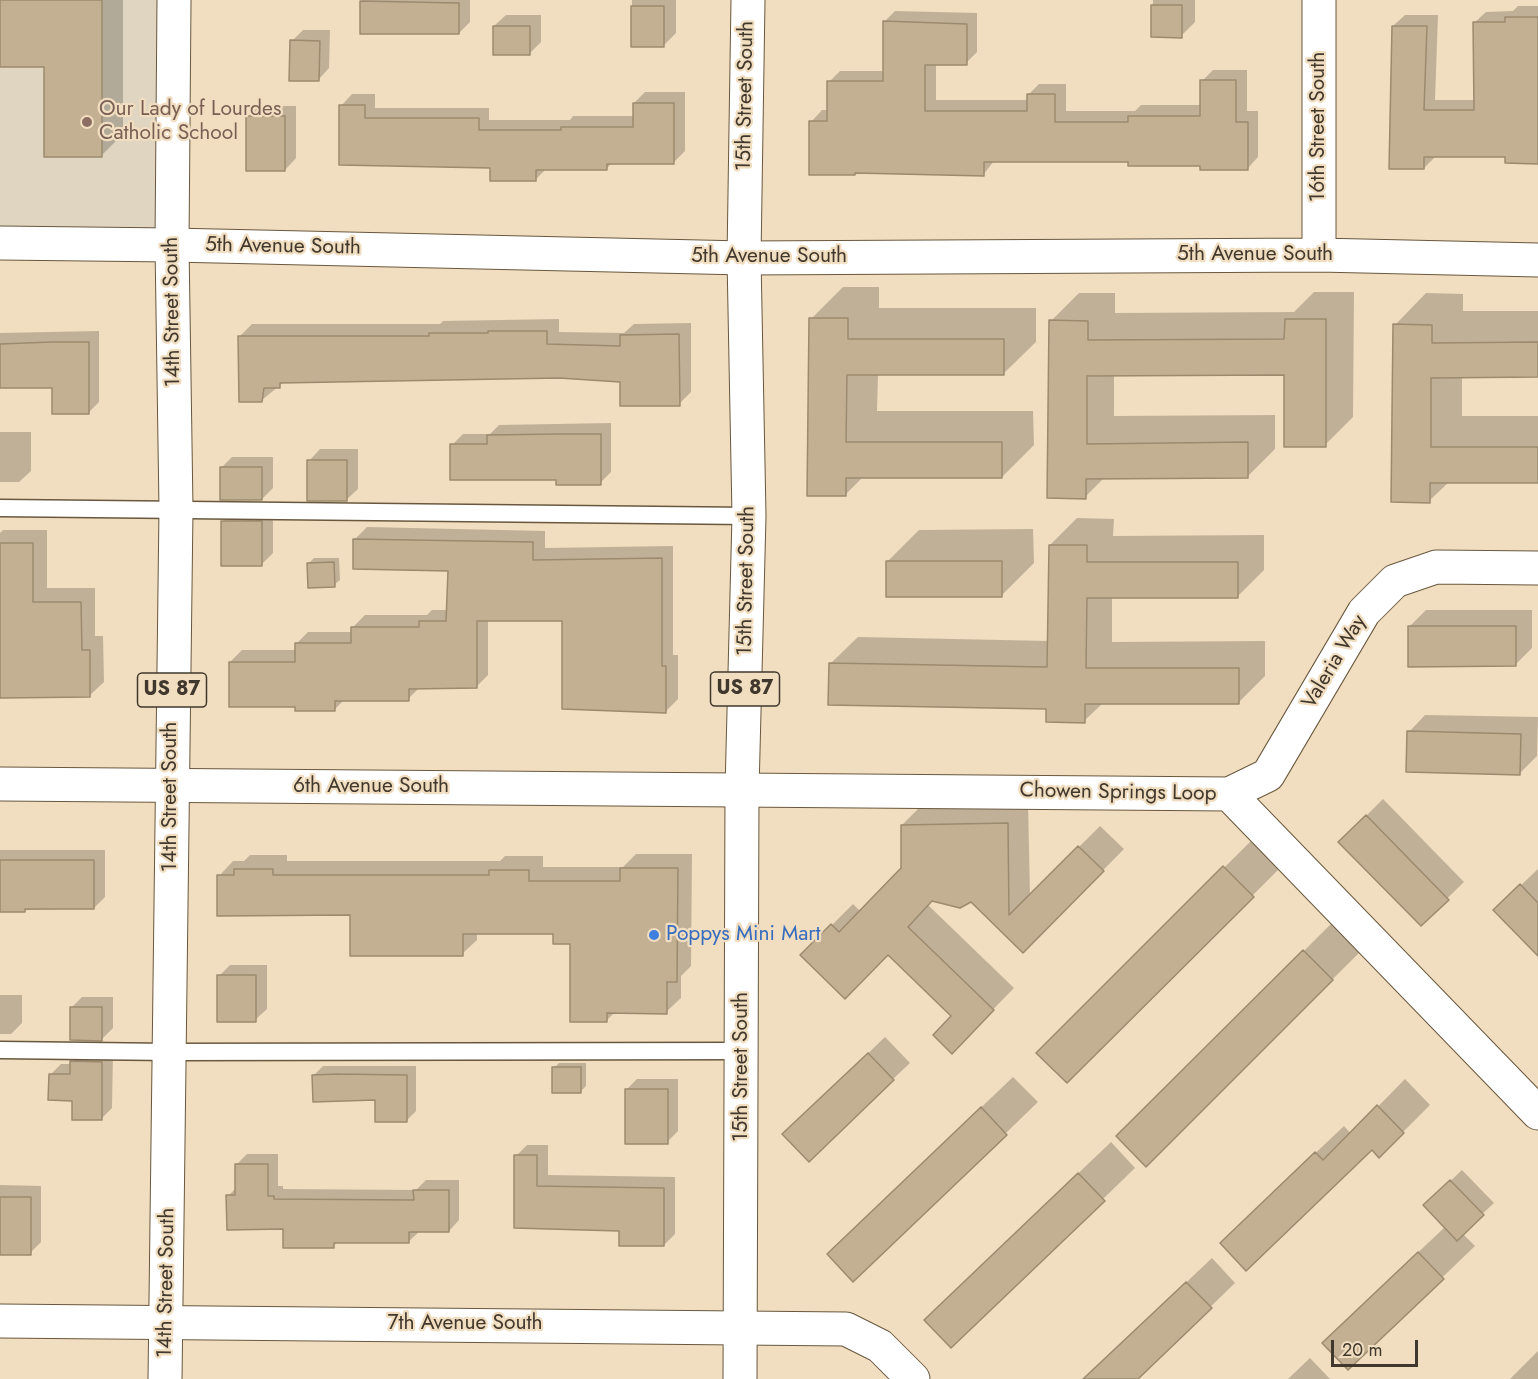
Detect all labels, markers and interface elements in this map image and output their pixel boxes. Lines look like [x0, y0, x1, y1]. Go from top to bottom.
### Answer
street label: 15th Street South [732, 21, 760, 171]
street label: 16th Street South [1306, 52, 1332, 202]
place label: Our Lady of Lourdes Catholic School [99, 97, 281, 147]
marker: Our Lady of Lourdes Catholic School [80, 115, 94, 129]
street label: 5th Avenue South [205, 233, 361, 261]
street label: 14th Street South [159, 237, 187, 387]
street label: 5th Avenue South [1177, 242, 1333, 268]
street label: 5th Avenue South [691, 244, 847, 270]
street label: 15th Street South [733, 506, 761, 656]
street label: Valeria Way [1297, 611, 1373, 713]
road number: US 87 [710, 672, 780, 706]
road number: US 87 [138, 673, 207, 707]
street label: 14th Street South [158, 722, 184, 872]
street label: 6th Avenue South [293, 774, 449, 800]
street label: Chowen Springs Loop [1019, 779, 1217, 807]
place label: Poppys Mini Mart [666, 922, 821, 948]
marker: Poppys Mini Mart [647, 928, 661, 942]
street label: 15th Street South [729, 992, 755, 1142]
street label: 14th Street South [153, 1208, 181, 1358]
street label: 7th Avenue South [387, 1311, 543, 1337]
scale bar [1334, 1328, 1421, 1366]
text: 20 m [1342, 1337, 1382, 1363]

